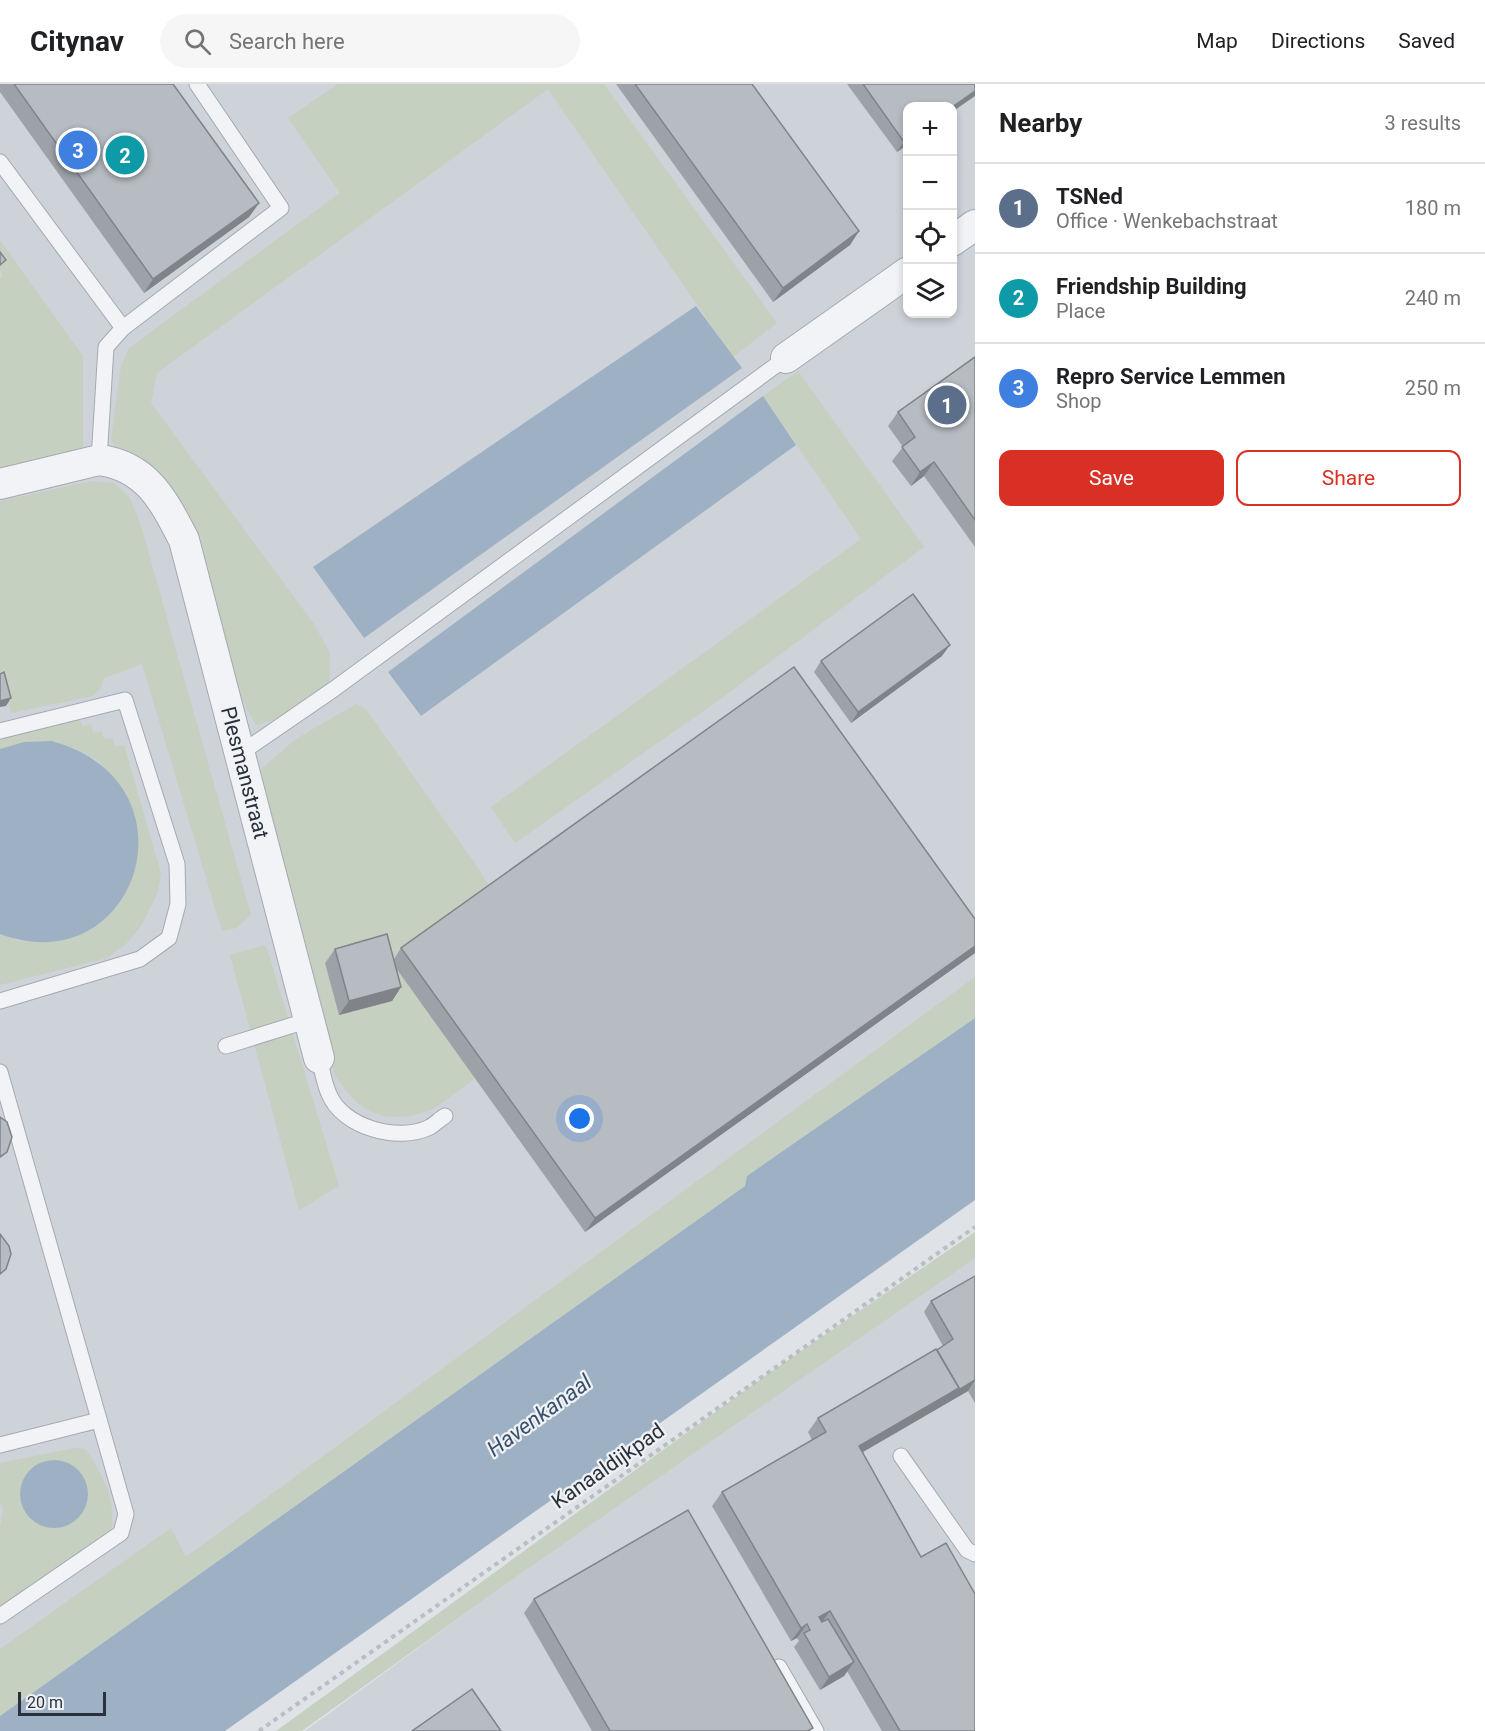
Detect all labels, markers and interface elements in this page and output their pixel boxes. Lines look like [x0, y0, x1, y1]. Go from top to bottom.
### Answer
search box [160, 14, 580, 68]
text: Citynav [30, 25, 124, 58]
icon: search [181, 25, 214, 58]
text: Search here [229, 29, 345, 54]
text: Map [1196, 29, 1238, 53]
text: Directions [1271, 29, 1365, 53]
text: Saved [1398, 29, 1455, 53]
map controls [903, 102, 957, 318]
button: + [903, 102, 957, 156]
text: Nearby [999, 108, 1082, 138]
text: 3 results [1385, 111, 1461, 135]
pin: 3 [58, 128, 98, 172]
pin: 2 [106, 132, 144, 178]
button: − [903, 156, 957, 210]
text: TSNed [1056, 184, 1123, 209]
text: 1 [1013, 196, 1024, 220]
text: 180 m [1405, 196, 1461, 220]
text: Office · Wenkebachstraat [1056, 209, 1278, 233]
button: locate [903, 210, 957, 264]
button: layers [903, 264, 957, 318]
text: Friendship Building [1056, 274, 1247, 299]
text: 2 [1013, 286, 1024, 310]
text: 240 m [1405, 286, 1461, 310]
text: Place [1056, 299, 1105, 323]
text: Repro Service Lemmen [1056, 364, 1286, 389]
text: 3 [1013, 376, 1024, 400]
text: 250 m [1405, 376, 1461, 400]
pin: 1 [928, 382, 966, 428]
text: Shop [1056, 389, 1102, 413]
button: Save [999, 450, 1224, 506]
button: Share [1236, 450, 1461, 506]
street label: Plesmanstraat [216, 704, 273, 842]
your location [565, 1104, 594, 1133]
water label: Havenkanaal [482, 1369, 597, 1462]
street label: Kanaaldijkpad [547, 1418, 669, 1514]
scale bar [18, 1689, 106, 1716]
text: 20 m [27, 1693, 63, 1712]

